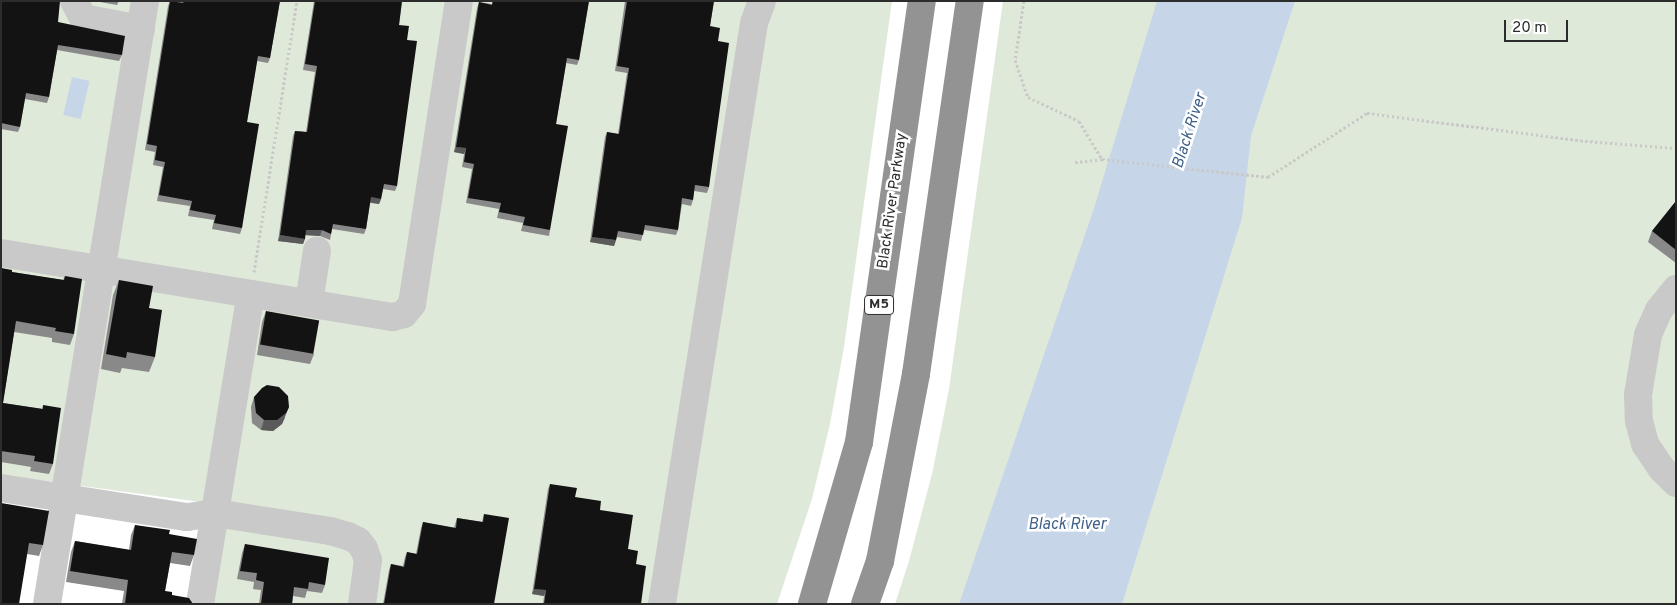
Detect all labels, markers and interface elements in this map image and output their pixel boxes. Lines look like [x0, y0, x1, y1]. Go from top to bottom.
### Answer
scale bar [1507, 10, 1571, 42]
text: 20 m [1512, 19, 1547, 38]
water label: Black River [1169, 91, 1211, 171]
street label: Black River Parkway [875, 132, 911, 270]
road number: M5 [864, 294, 894, 316]
water label: Black River [1028, 515, 1106, 535]

